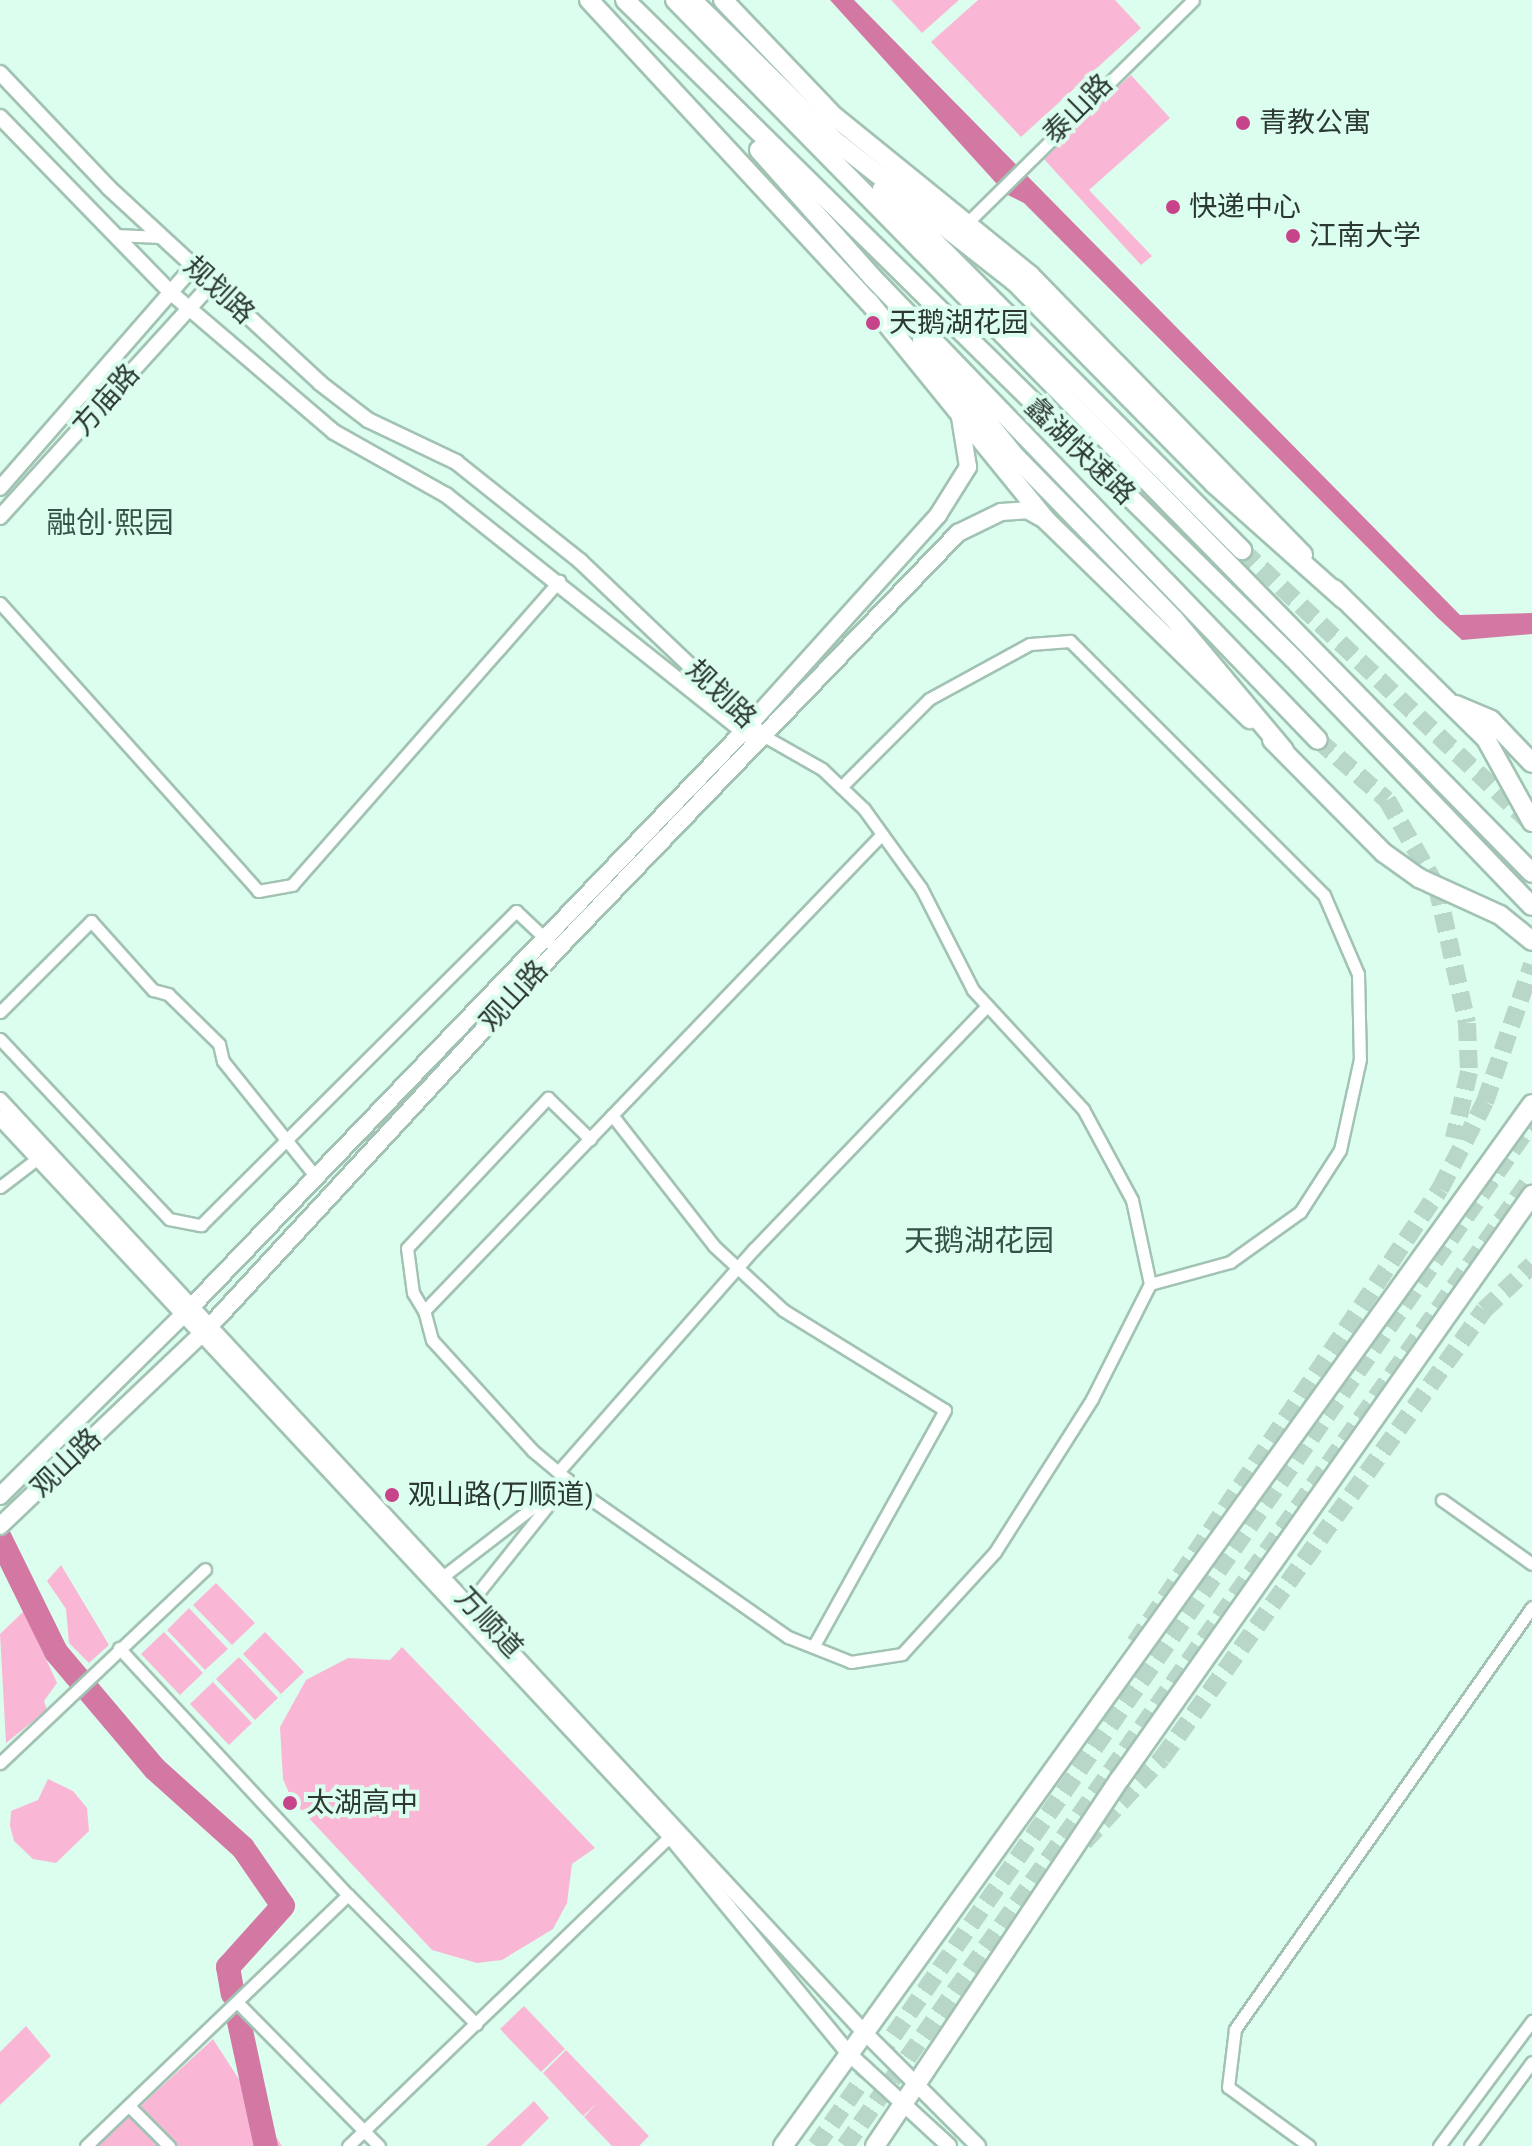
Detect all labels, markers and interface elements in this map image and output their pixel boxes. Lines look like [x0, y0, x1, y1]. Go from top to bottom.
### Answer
street label: 泰山路 [1036, 67, 1120, 151]
place label: 青教公寓 [1259, 106, 1371, 140]
marker: 青教公寓 [1234, 114, 1252, 132]
place label: 快递中心 [1189, 190, 1301, 224]
marker: 快递中心 [1164, 198, 1182, 216]
place label: 江南大学 [1309, 219, 1421, 253]
marker: 江南大学 [1284, 227, 1302, 245]
street label: 规划路 [177, 249, 261, 331]
place label: 天鹅湖花园 [889, 306, 1029, 340]
marker: 天鹅湖花园 [864, 314, 882, 332]
street label: 方庙路 [65, 358, 147, 442]
street label: 蠡湖快速路 [1018, 390, 1142, 512]
district label: 融创·熙园 [46, 505, 174, 541]
street label: 规划路 [679, 653, 763, 735]
street label: 观山路 [473, 954, 555, 1038]
district label: 天鹅湖花园 [904, 1223, 1054, 1259]
street label: 观山路 [24, 1422, 108, 1504]
place label: 观山路(万顺道) [408, 1478, 594, 1512]
marker: 观山路(万顺道) [383, 1486, 401, 1504]
street label: 万顺道 [448, 1581, 530, 1665]
place label: 太湖高中 [306, 1786, 418, 1820]
marker: 太湖高中 [281, 1794, 299, 1812]

